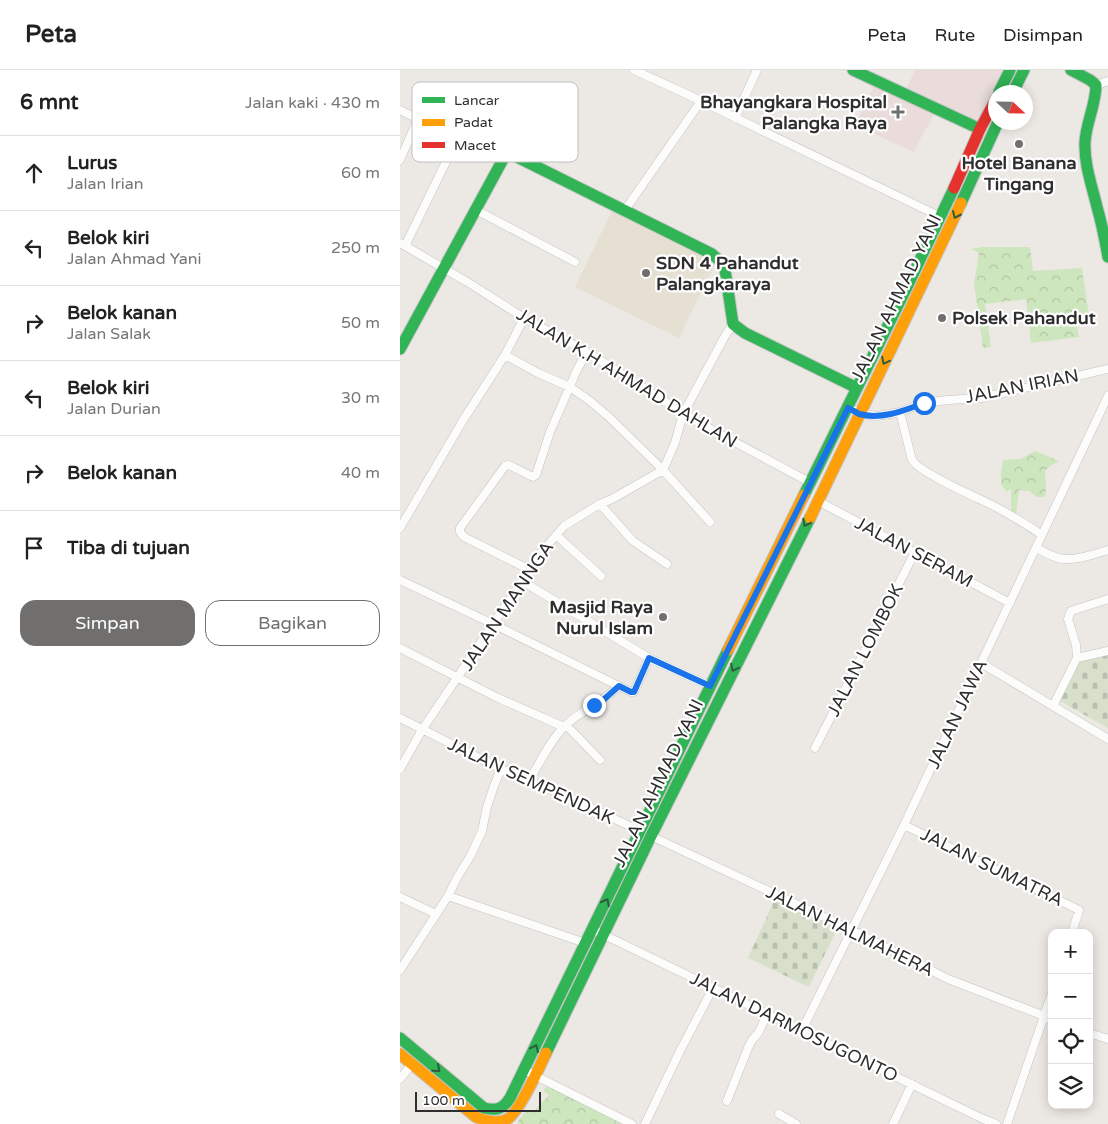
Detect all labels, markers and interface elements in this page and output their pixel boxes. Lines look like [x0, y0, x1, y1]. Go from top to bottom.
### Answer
text: Peta [25, 20, 77, 49]
text: Peta [867, 24, 906, 46]
text: Rute [934, 24, 975, 46]
text: Disimpan [1003, 24, 1083, 46]
legend [412, 82, 578, 162]
north arrow [988, 85, 1033, 130]
text: 6 mnt [20, 90, 79, 115]
place label: Bhayangkara Hospital Palangka Raya [700, 91, 887, 134]
text: Lancar [454, 92, 500, 109]
text: Jalan kaki · 430 m [245, 93, 380, 113]
marker: Bhayangkara Hospital Palangka Raya [891, 105, 905, 119]
text: Padat [454, 114, 493, 131]
text: Macet [454, 137, 497, 154]
marker: Hotel Banana Tingang [1013, 138, 1025, 150]
text: Lurus [67, 152, 117, 174]
place label: Hotel Banana Tingang [961, 152, 1077, 195]
icon: ahead [20, 159, 48, 187]
text: 60 m [341, 163, 380, 183]
text: Jalan Irian [67, 174, 144, 194]
one-way arrow [951, 210, 962, 219]
street label: JALAN AHMAD YANI [846, 211, 946, 385]
text: Belok kiri [67, 227, 150, 249]
icon: left [20, 234, 48, 262]
text: 250 m [331, 238, 380, 258]
text: Jalan Ahmad Yani [67, 249, 202, 269]
place label: SDN 4 Pahandut Palangkaraya [656, 252, 799, 295]
marker: SDN 4 Pahandut Palangkaraya [640, 267, 652, 279]
text: Belok kanan [67, 302, 177, 324]
street label: JALAN K.H AHMAD DAHLAN [513, 303, 741, 453]
place label: Polsek Pahandut [952, 307, 1096, 329]
icon: right [20, 309, 48, 337]
marker: Polsek Pahandut [936, 312, 948, 324]
text: 50 m [341, 313, 380, 333]
text: Jalan Salak [67, 324, 151, 344]
one-way arrow [880, 356, 891, 365]
street label: JALAN IRIAN [963, 364, 1081, 408]
text: Belok kiri [67, 377, 150, 399]
icon: left [20, 384, 48, 412]
text: 30 m [341, 388, 380, 408]
route start [913, 392, 936, 415]
text: Jalan Durian [67, 399, 161, 419]
icon: right [20, 459, 48, 487]
text: Belok kanan [67, 462, 177, 484]
text: 40 m [341, 463, 380, 483]
street label: JALAN SERAM [851, 512, 977, 592]
one-way arrow [802, 518, 813, 527]
icon: arrive [20, 534, 48, 562]
text: Tiba di tujuan [67, 537, 190, 559]
street label: JALAN MANNGA [456, 537, 558, 675]
street label: JALAN LOMBOK [822, 580, 908, 720]
place label: Masjid Raya Nurul Islam [549, 596, 653, 639]
button: Simpan [20, 600, 195, 646]
button: Bagikan [205, 600, 380, 646]
marker: Masjid Raya Nurul Islam [657, 611, 669, 623]
street label: JALAN JAWA [922, 656, 992, 772]
one-way arrow [730, 663, 740, 672]
route end [583, 694, 606, 717]
street label: JALAN AHMAD YANI [608, 696, 708, 870]
street label: JALAN SEMPENDAK [444, 733, 618, 829]
street label: JALAN SUMATRA [917, 823, 1067, 911]
street label: JALAN HALMAHERA [763, 881, 937, 981]
one-way arrow [600, 898, 610, 907]
map controls [1048, 929, 1093, 1109]
button: + [1048, 929, 1093, 974]
street label: JALAN DARMOSUGONTO [687, 967, 901, 1087]
button: − [1048, 974, 1093, 1019]
button: locate [1048, 1019, 1093, 1064]
one-way arrow [528, 1045, 538, 1054]
one-way arrow [432, 1064, 441, 1073]
button: layers [1048, 1064, 1093, 1109]
scale bar [415, 1089, 541, 1112]
text: 100 m [422, 1092, 465, 1109]

